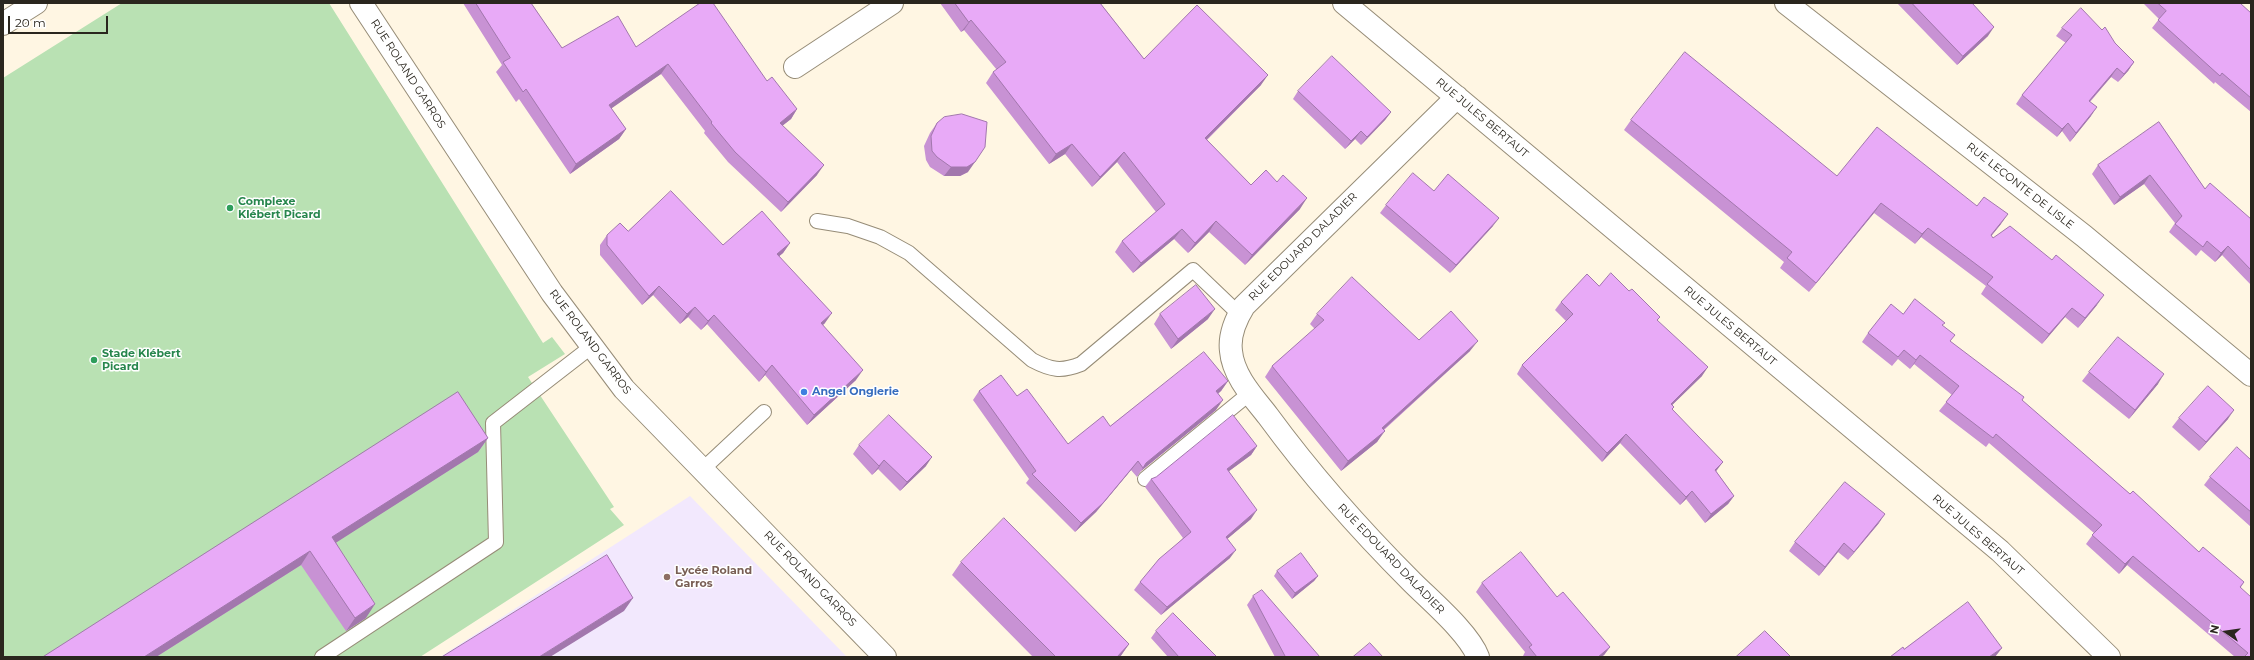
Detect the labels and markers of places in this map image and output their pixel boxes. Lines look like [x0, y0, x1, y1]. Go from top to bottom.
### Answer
place label: Complexe Klébert Picard [238, 195, 321, 221]
marker: Complexe Klébert Picard [225, 203, 235, 213]
place label: Stade Klébert Picard [102, 347, 181, 373]
marker: Stade Klébert Picard [89, 355, 99, 365]
place label: Angel Onglerie [812, 385, 899, 399]
marker: Angel Onglerie [799, 387, 809, 397]
place label: Lycée Roland Garros [675, 564, 752, 590]
marker: Lycée Roland Garros [662, 572, 672, 582]

